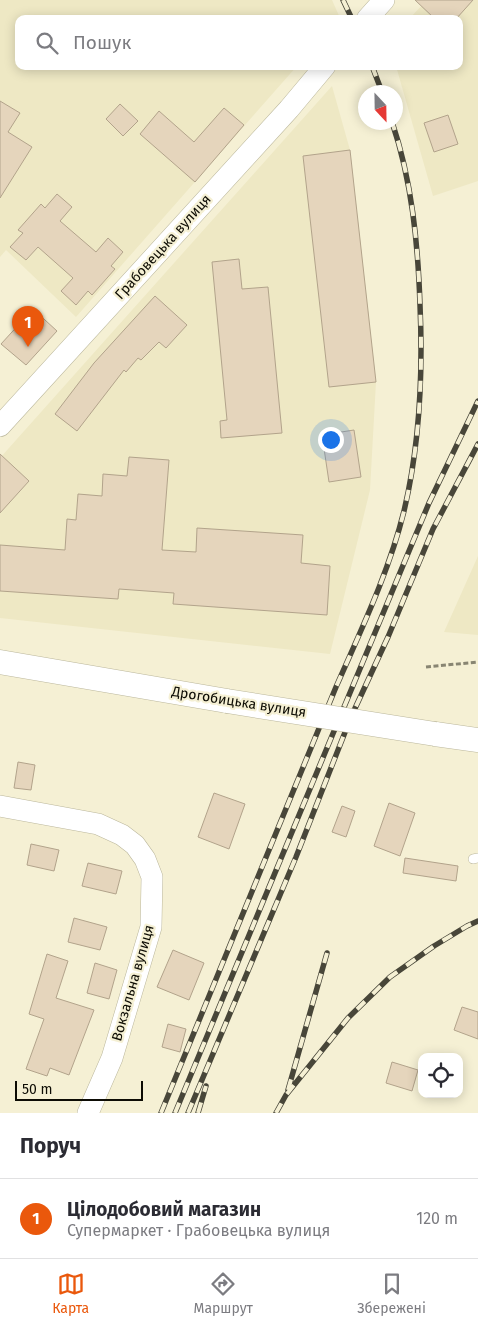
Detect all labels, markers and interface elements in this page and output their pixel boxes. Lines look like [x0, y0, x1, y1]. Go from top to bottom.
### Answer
search box [15, 15, 463, 70]
icon: search [33, 29, 61, 57]
text: Пошук [73, 31, 131, 54]
north arrow [358, 85, 403, 130]
street label: Грабовецька вулиця [111, 191, 215, 303]
pin: 1 [12, 306, 44, 347]
your location [318, 427, 344, 453]
street label: Дрогобицька вулиця [170, 683, 307, 721]
street label: Вокзальна вулиця [108, 923, 158, 1043]
map controls [418, 1053, 463, 1098]
button: locate [418, 1053, 463, 1098]
scale bar [15, 1078, 142, 1101]
text: 50 m [22, 1081, 53, 1098]
text: Поруч [20, 1133, 81, 1159]
text: Цілодобовий магазин [67, 1198, 261, 1221]
text: 1 [32, 1209, 40, 1228]
text: 120 m [416, 1209, 458, 1228]
text: Супермаркет · Грабовецька вулиця [67, 1221, 330, 1240]
tab: Карта [52, 1270, 89, 1317]
tab: Маршрут [193, 1270, 253, 1317]
tab: Збережені [357, 1270, 426, 1317]

